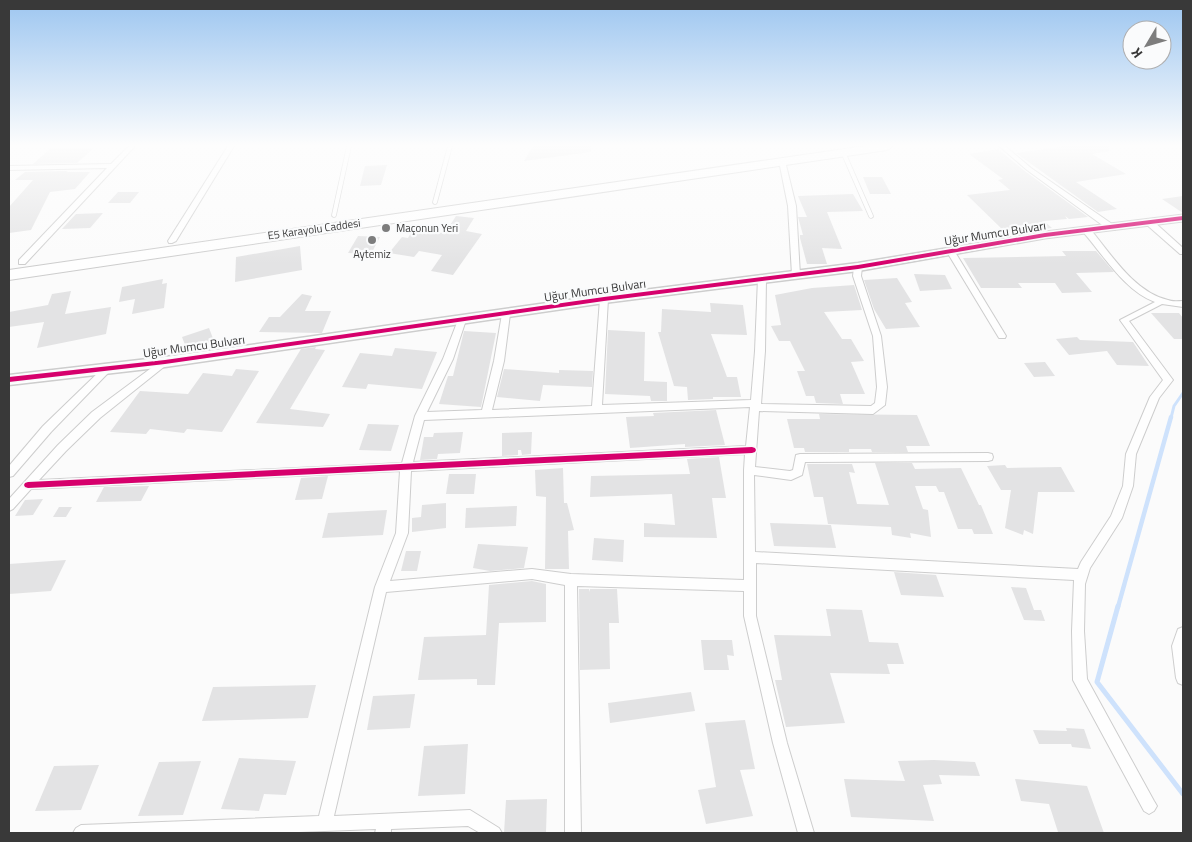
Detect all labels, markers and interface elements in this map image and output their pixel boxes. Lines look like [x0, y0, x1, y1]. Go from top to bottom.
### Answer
north arrow [1122, 20, 1172, 70]
text: K [1125, 43, 1147, 63]
street label: E5 Karayolu Caddesi [266, 215, 362, 243]
street label: Uğur Mumcu Bulvarı [943, 216, 1047, 250]
place label: Maçonun Yeri [396, 220, 458, 236]
marker: Maçonun Yeri [380, 222, 392, 234]
marker: Aytemiz [366, 234, 378, 246]
place label: Aytemiz [353, 246, 391, 262]
street label: Uğur Mumcu Bulvarı [543, 273, 647, 307]
street label: Uğur Mumcu Bulvarı [142, 329, 246, 363]

